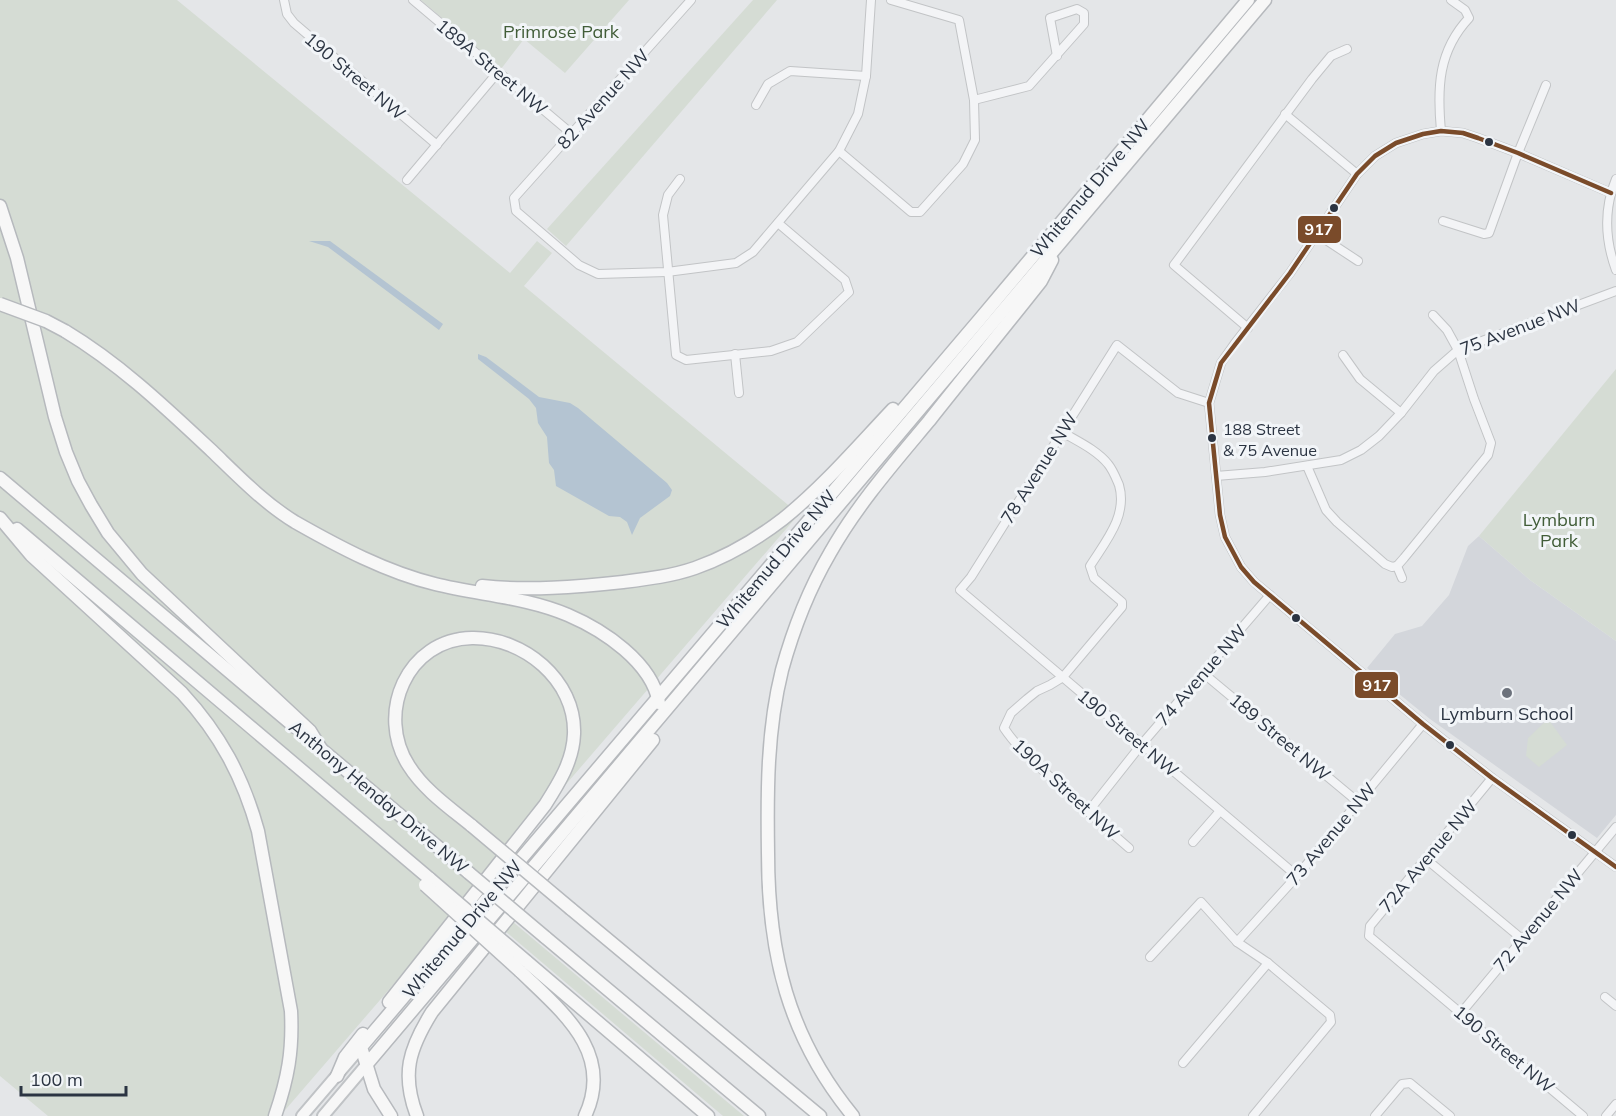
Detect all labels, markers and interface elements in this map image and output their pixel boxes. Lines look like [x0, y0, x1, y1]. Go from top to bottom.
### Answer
street label: 189A Street NW [432, 14, 552, 120]
park label: Primrose Park [503, 20, 620, 43]
street label: 190 Street NW [300, 27, 410, 125]
street label: 82 Avenue NW [552, 44, 654, 154]
street label: Whitemud Drive NW [1025, 114, 1155, 262]
unlabelled marker [1483, 136, 1495, 148]
unlabelled marker [1328, 202, 1340, 214]
line badge: 917 [1297, 215, 1342, 244]
text: 917 [1305, 219, 1333, 239]
street label: 75 Avenue NW [1457, 293, 1583, 361]
street label: 78 Avenue NW [996, 408, 1082, 528]
place label: 188 Street & 75 Avenue [1223, 419, 1317, 460]
marker: 188 Street & 75 Avenue [1206, 432, 1218, 444]
street label: Whitemud Drive NW [711, 485, 841, 633]
park label: Lymburn Park [1523, 508, 1595, 552]
unlabelled marker [1290, 612, 1302, 624]
street label: 74 Avenue NW [1151, 619, 1251, 731]
line badge: 917 [1354, 671, 1399, 699]
text: 917 [1363, 675, 1391, 695]
street label: 190 Street NW [1073, 684, 1183, 782]
marker: Lymburn School [1500, 686, 1514, 700]
street label: 189 Street NW [1225, 688, 1335, 786]
place label: Lymburn School [1441, 702, 1573, 725]
street label: Anthony Henday Drive NW [285, 715, 473, 879]
street label: 190A Street NW [1008, 733, 1124, 845]
unlabelled marker [1444, 739, 1456, 751]
street label: 73 Avenue NW [1281, 778, 1381, 890]
street label: 72A Avenue NW [1374, 795, 1482, 917]
unlabelled marker [1566, 829, 1578, 841]
street label: Whitemud Drive NW [397, 855, 527, 1003]
street label: 72 Avenue NW [1488, 864, 1588, 976]
street label: 190 Street NW [1449, 1000, 1559, 1098]
scale bar [21, 1059, 126, 1097]
text: 100 m [30, 1068, 83, 1091]

